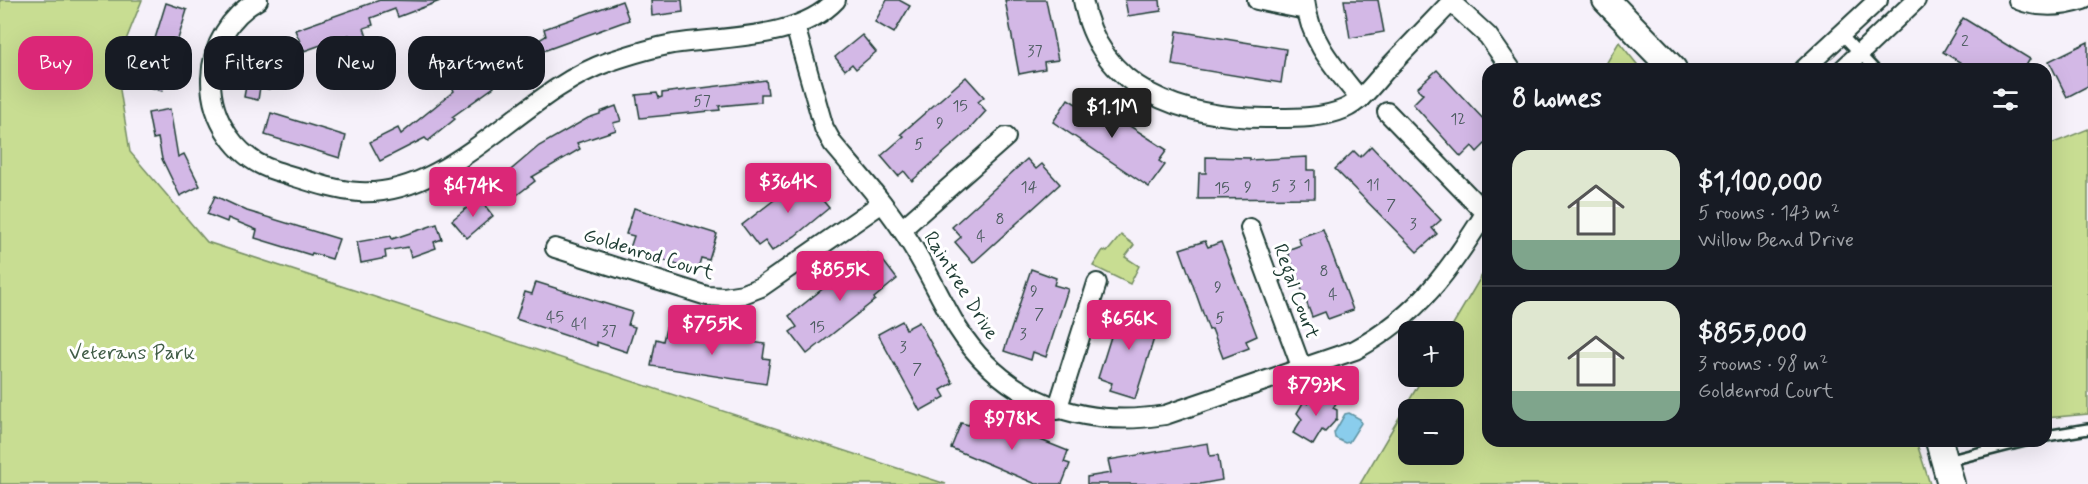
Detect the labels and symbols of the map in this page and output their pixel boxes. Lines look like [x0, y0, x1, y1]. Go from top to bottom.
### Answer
house number: 2 [1961, 31, 1969, 52]
house number: 37 [1027, 41, 1043, 62]
pin: $1.1M [1070, 88, 1154, 139]
house number: 57 [693, 91, 711, 112]
house number: 15 [952, 96, 968, 117]
house number: 12 [1450, 109, 1466, 130]
house number: 9 [936, 113, 944, 134]
house number: 5 [914, 134, 924, 155]
pin: $364K [746, 163, 830, 214]
pin: $474K [431, 167, 515, 218]
house number: 1 [1303, 175, 1311, 196]
house number: 11 [1366, 175, 1380, 196]
house number: 5 [1271, 176, 1281, 197]
house number: 3 [1288, 176, 1296, 197]
house number: 14 [1021, 177, 1038, 198]
house number: 9 [1244, 177, 1252, 198]
house number: 15 [1214, 178, 1230, 199]
house number: 7 [1386, 195, 1396, 216]
house number: 8 [995, 209, 1005, 230]
house number: 3 [1409, 214, 1417, 235]
street label: Goldenrod Court [580, 222, 718, 287]
street label: Raintree Drive [917, 226, 1005, 345]
house number: 4 [976, 226, 986, 247]
street label: Regal Court [1264, 240, 1325, 343]
pin: $855K [798, 251, 882, 302]
house number: 8 [1319, 261, 1329, 282]
house number: 9 [1214, 277, 1222, 298]
house number: 9 [1030, 281, 1038, 302]
house number: 4 [1328, 284, 1338, 305]
pin: $656K [1087, 300, 1171, 351]
house number: 7 [1034, 304, 1044, 325]
pin: $755K [670, 305, 754, 356]
house number: 45 [546, 307, 564, 328]
house number: 5 [1215, 308, 1225, 329]
house number: 41 [571, 314, 587, 335]
house number: 15 [809, 317, 825, 338]
house number: 37 [601, 321, 617, 342]
house number: 3 [1019, 324, 1027, 345]
house number: 3 [899, 337, 907, 358]
park label: Veterans Park [69, 340, 195, 367]
house number: 7 [912, 359, 922, 380]
pin: $793K [1274, 366, 1358, 417]
pin: $978K [970, 400, 1054, 451]

